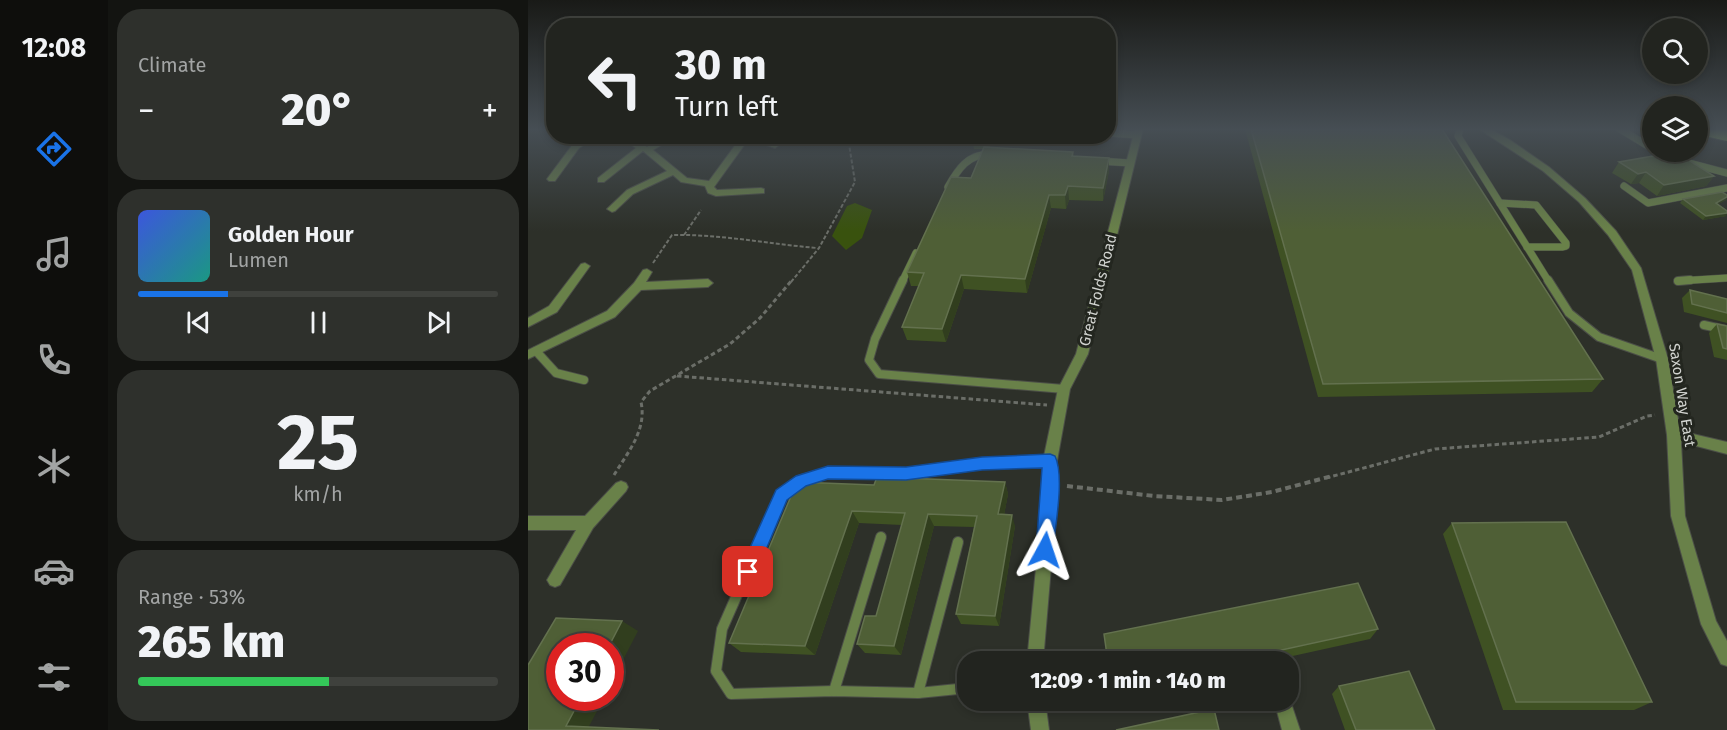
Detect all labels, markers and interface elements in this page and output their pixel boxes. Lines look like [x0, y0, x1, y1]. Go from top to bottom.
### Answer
map controls [1642, 18, 1708, 162]
button: search [1642, 18, 1708, 84]
text: 12:08 [22, 32, 86, 64]
text: 30 m [675, 40, 767, 90]
icon: left [576, 42, 654, 120]
text: Climate [138, 53, 206, 77]
text: 20° [281, 83, 355, 137]
text: − [138, 91, 155, 131]
text: + [482, 91, 498, 131]
text: Turn left [675, 91, 778, 123]
button: layers [1642, 96, 1708, 162]
icon: directions [33, 128, 75, 170]
text: Golden Hour [228, 221, 354, 248]
street label: Great Folds Road [1075, 232, 1121, 348]
icon: music [33, 233, 75, 275]
text: Lumen [228, 248, 289, 272]
icon: previous [182, 306, 215, 339]
icon: pause [302, 306, 335, 339]
icon: next [422, 306, 455, 339]
icon: phone [33, 339, 75, 381]
street label: Saxon Way East [1665, 342, 1699, 449]
text: 25 [277, 396, 359, 490]
icon: climate [33, 445, 75, 487]
text: km/h [293, 482, 343, 506]
position arrow [1013, 518, 1077, 582]
pin [722, 546, 773, 597]
icon: car [33, 550, 75, 592]
icon: arrive [731, 555, 764, 588]
text: Range · 53% [138, 585, 245, 609]
text: 265 km [138, 615, 285, 669]
speed limit sign: 30 [546, 633, 624, 711]
icon: filters [33, 656, 75, 698]
text: 12:09 · 1 min · 140 m [1030, 667, 1226, 694]

